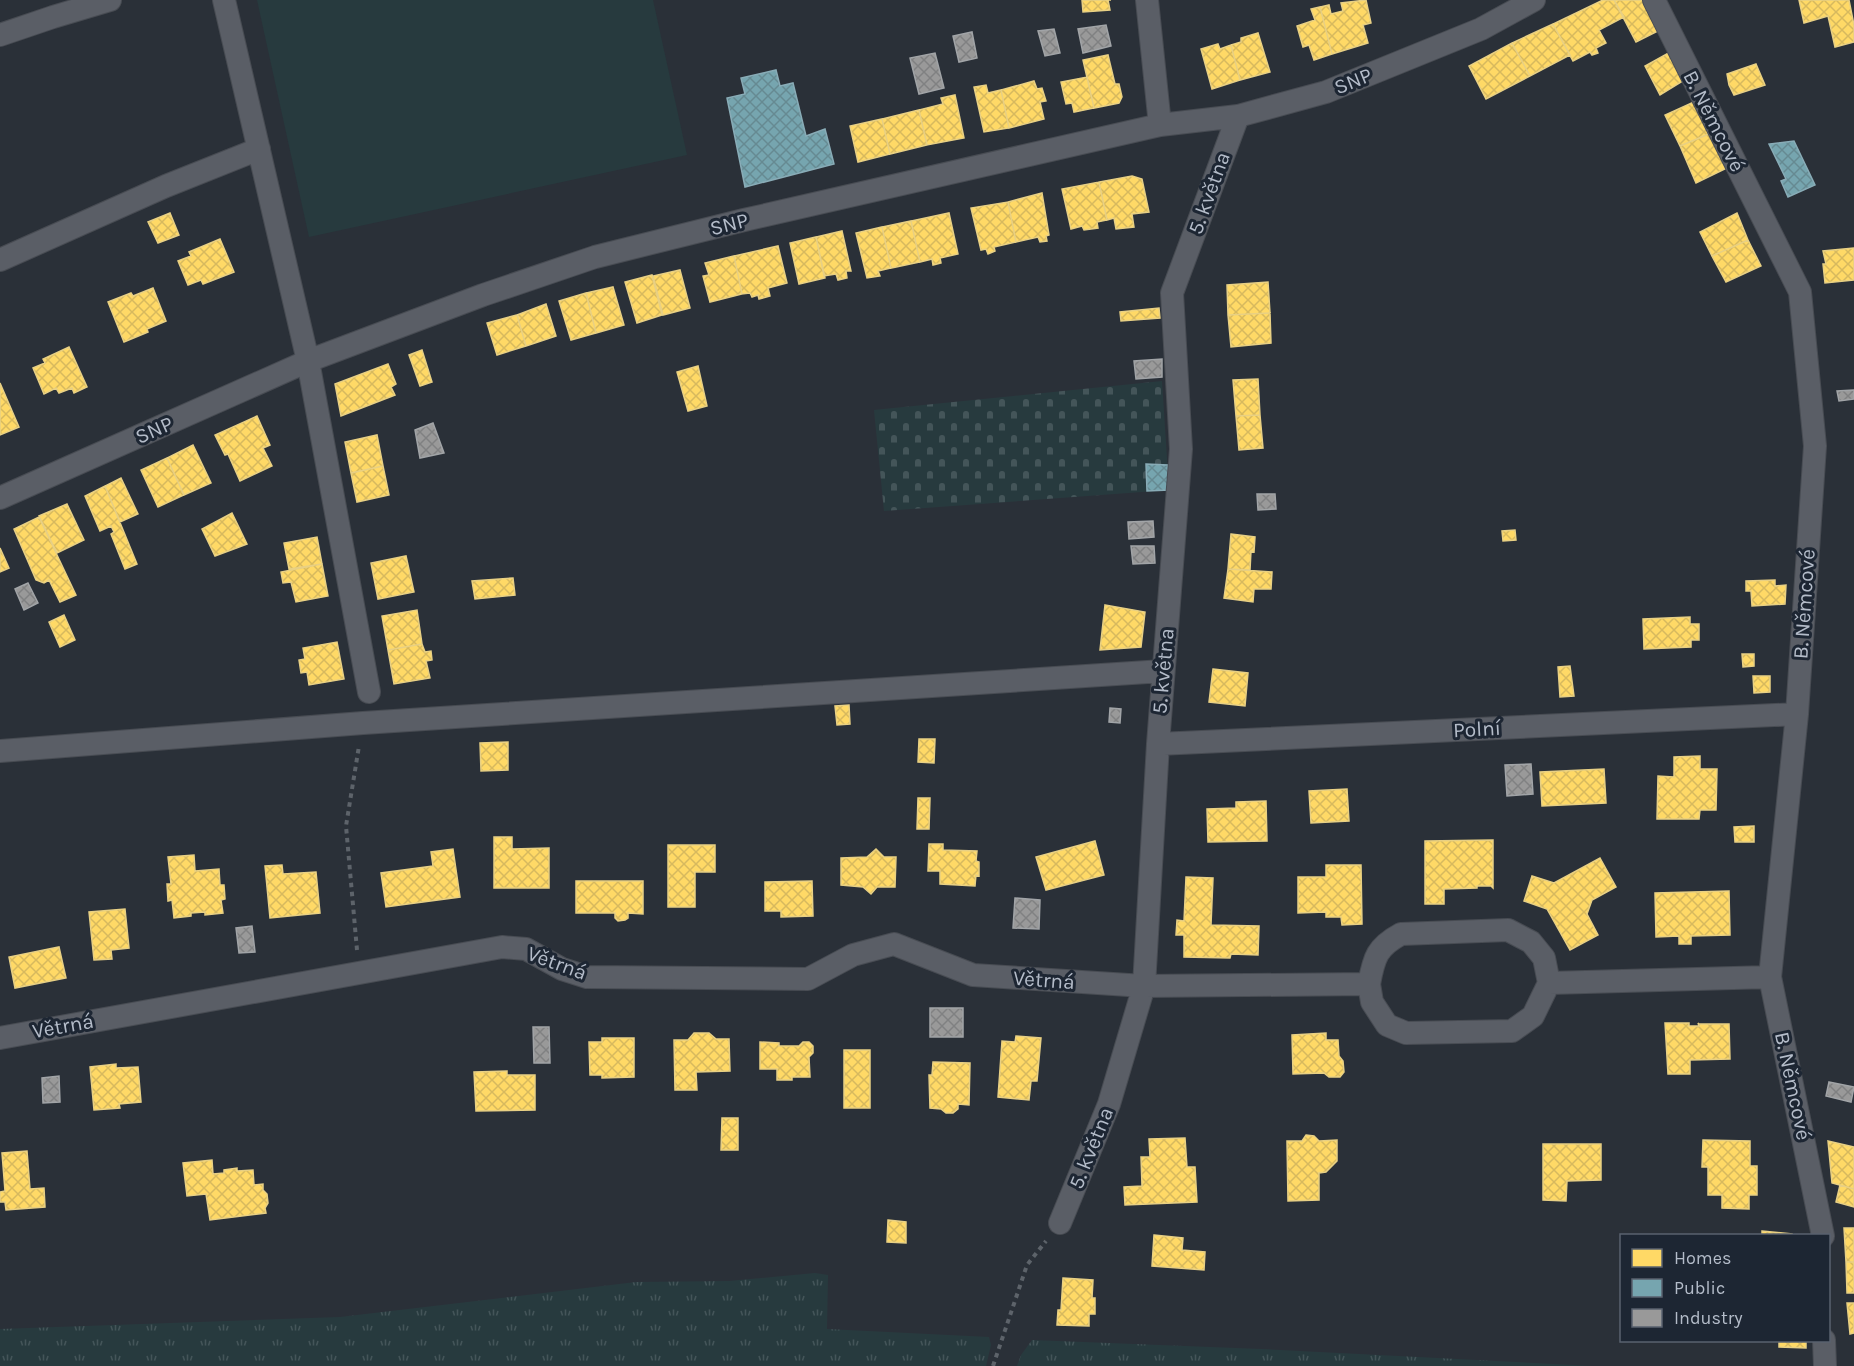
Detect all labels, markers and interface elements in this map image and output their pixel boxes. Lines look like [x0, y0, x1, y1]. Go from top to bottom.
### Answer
street label: SNP [1331, 63, 1375, 99]
street label: B. Němcové [1678, 66, 1750, 176]
street label: 5. května [1183, 149, 1235, 237]
street label: SNP [707, 208, 751, 240]
street label: SNP [131, 411, 177, 449]
street label: B. Němcové [1788, 548, 1820, 660]
street label: 5. května [1147, 627, 1179, 715]
street label: Polní [1452, 716, 1502, 742]
street label: Větrná [524, 941, 590, 985]
street label: Větrná [1012, 966, 1076, 994]
street label: Větrná [31, 1009, 95, 1043]
street label: B. Němcové [1770, 1030, 1816, 1142]
street label: 5. května [1064, 1104, 1118, 1192]
legend [1620, 1234, 1830, 1342]
text: Homes [1674, 1247, 1731, 1269]
text: Public [1674, 1277, 1725, 1299]
text: Industry [1674, 1307, 1743, 1329]

